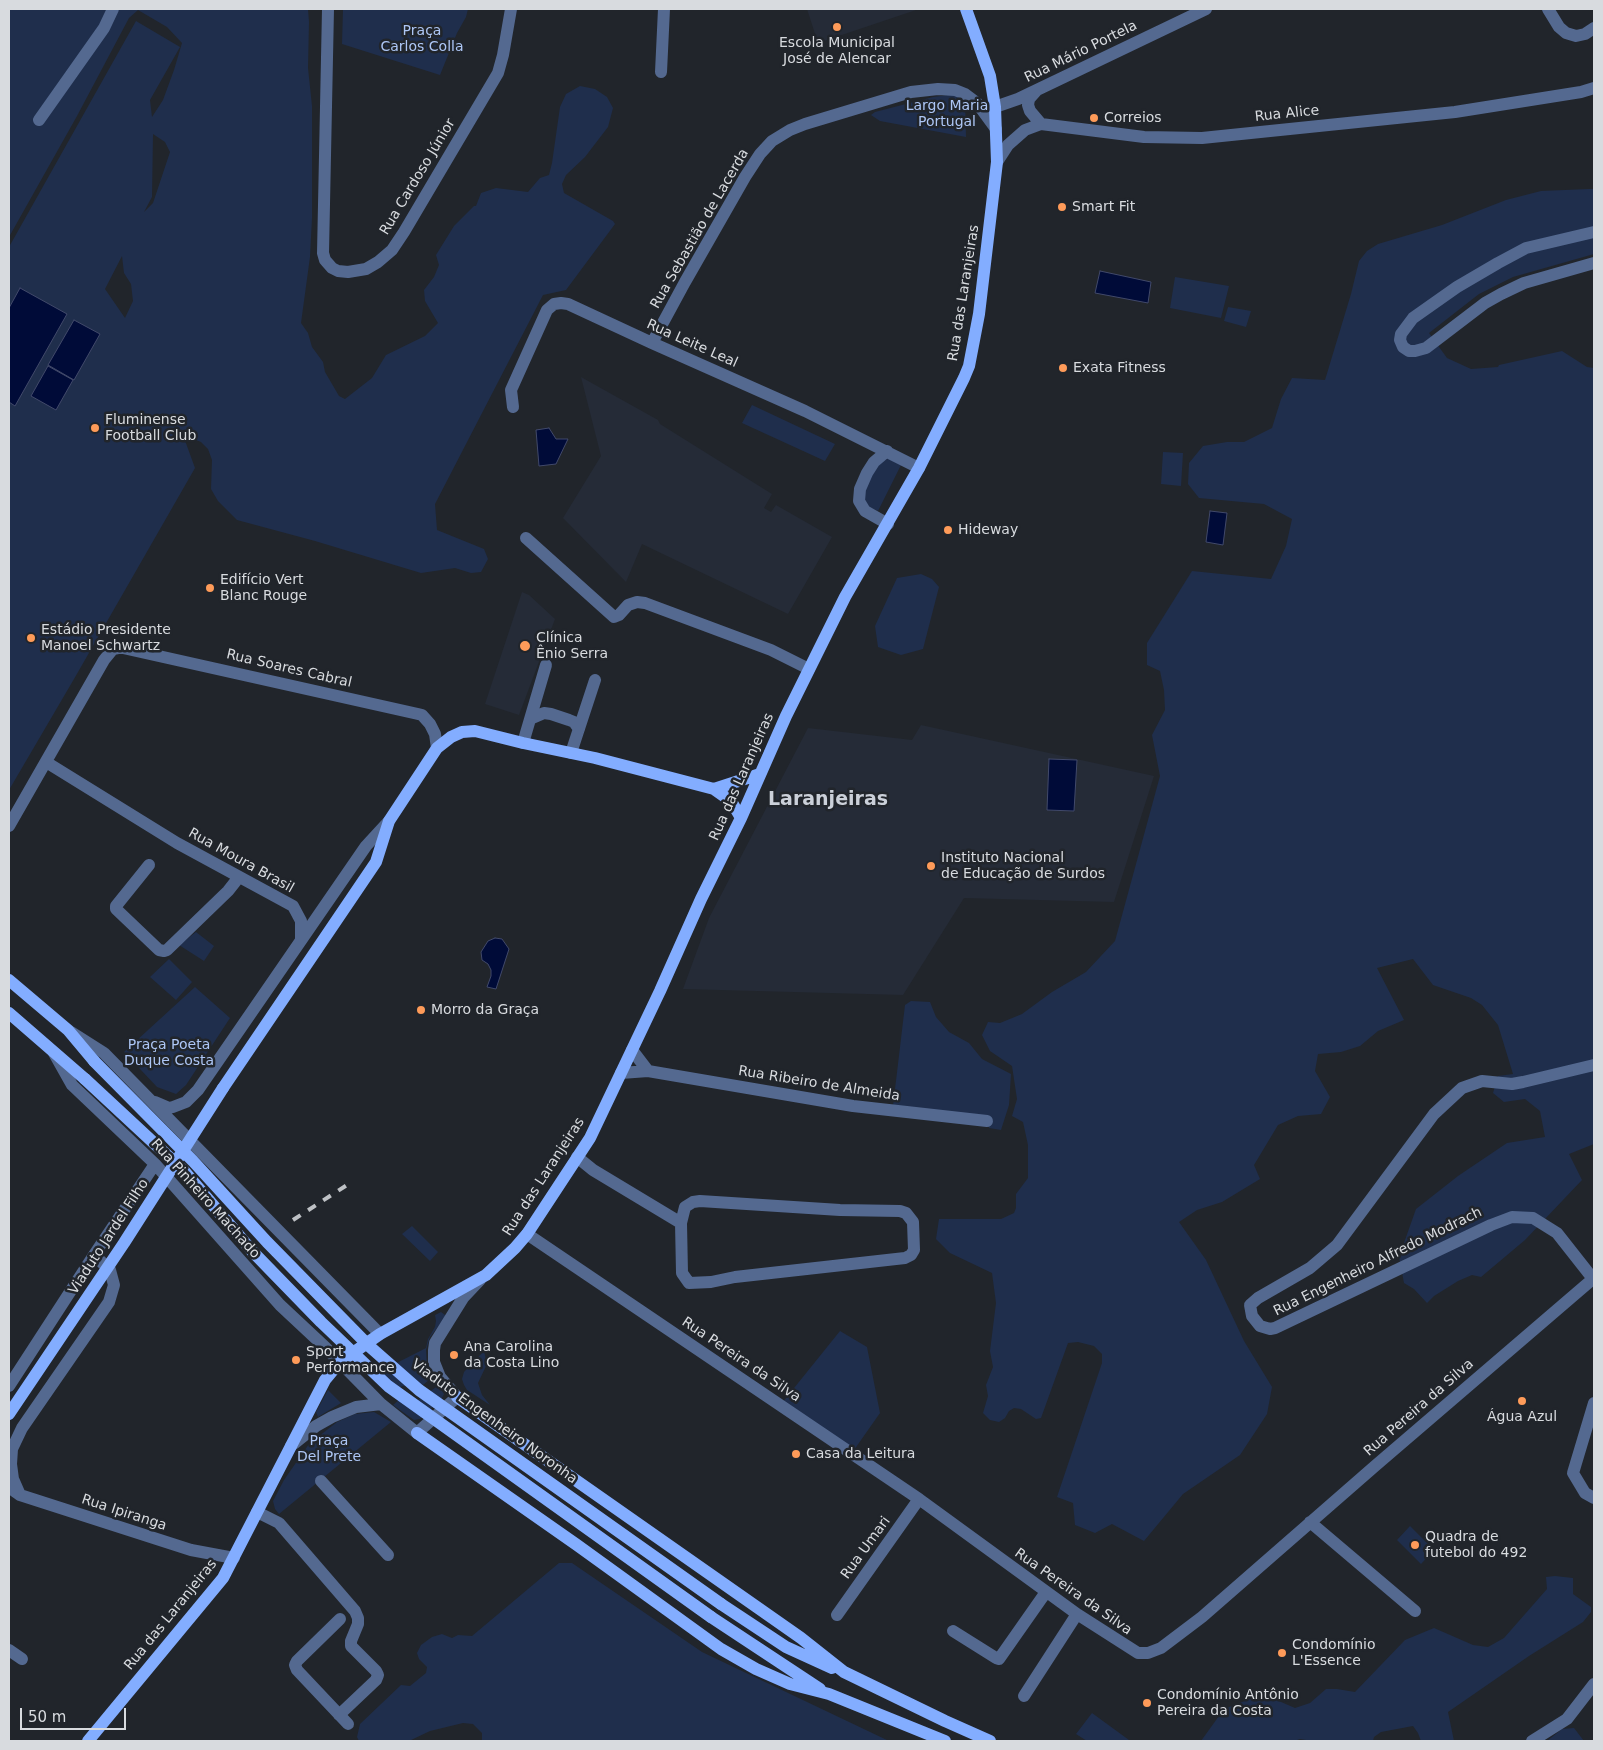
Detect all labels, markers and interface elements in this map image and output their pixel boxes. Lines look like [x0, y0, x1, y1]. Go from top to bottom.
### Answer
street label: Rua Mário Portela [1022, 17, 1140, 87]
marker: Escola Municipal José de Alencar [831, 21, 843, 33]
park label: Praça Carlos Colla [380, 23, 464, 56]
place label: Escola Municipal José de Alencar [779, 35, 895, 68]
park label: Largo Maria Portugal [906, 98, 988, 130]
street label: Rua Alice [1254, 102, 1320, 126]
place label: Correios [1104, 110, 1162, 126]
marker: Correios [1088, 112, 1100, 124]
street label: Rua Cardoso Júnior [377, 116, 459, 238]
street label: Rua Sebastião de Lacerda [647, 146, 753, 312]
place label: Smart Fit [1072, 199, 1135, 215]
marker: Smart Fit [1056, 201, 1068, 213]
street label: Rua das Laranjeiras [945, 224, 983, 362]
street label: Rua Leite Leal [644, 316, 740, 372]
place label: Exata Fitness [1073, 360, 1166, 376]
marker: Exata Fitness [1057, 362, 1069, 374]
place label: Fluminense Football Club [105, 412, 196, 444]
marker: Fluminense Football Club [89, 422, 101, 434]
place label: Hideway [958, 522, 1018, 538]
marker: Hideway [942, 524, 954, 536]
place label: Edifício Vert Blanc Rouge [220, 572, 307, 604]
marker: Edifício Vert Blanc Rouge [204, 582, 216, 594]
place label: Estádio Presidente Manoel Schwartz [41, 622, 171, 654]
place label: Clínica Ênio Serra [536, 630, 608, 662]
marker: Estádio Presidente Manoel Schwartz [25, 632, 37, 644]
marker: Clínica Ênio Serra [518, 639, 532, 653]
street label: Rua Soares Cabral [225, 646, 353, 692]
street label: Rua das Laranjeiras [706, 711, 778, 843]
district label: Laranjeiras [768, 789, 888, 811]
street label: Rua Moura Brasil [185, 825, 297, 897]
place label: Instituto Nacional de Educação de Surdos [941, 850, 1105, 882]
marker: Instituto Nacional de Educação de Surdos [925, 860, 937, 872]
place label: Morro da Graça [431, 1002, 539, 1018]
marker: Morro da Graça [415, 1004, 427, 1016]
park label: Praça Poeta Duque Costa [124, 1037, 214, 1070]
street label: Rua Ribeiro de Almeida [737, 1063, 901, 1105]
street label: Rua das Laranjeiras [499, 1115, 589, 1239]
street label: Rua Pinheiro Machado [147, 1136, 263, 1262]
street label: Viaduto Jardel Filho [65, 1176, 153, 1298]
street label: Rua Engenheiro Alfredo Modrach [1271, 1204, 1485, 1320]
street label: Rua Pereira da Silva [678, 1314, 804, 1406]
place label: Ana Carolina da Costa Lino [464, 1339, 559, 1371]
place label: Sport Performance [306, 1344, 395, 1376]
marker: Ana Carolina da Costa Lino [448, 1349, 460, 1361]
marker: Sport Performance [290, 1354, 302, 1366]
street label: Viaduto Engenheiro Noronha [408, 1356, 580, 1488]
street label: Rua Pereira da Silva [1361, 1356, 1477, 1460]
marker: Água Azul [1516, 1395, 1528, 1407]
place label: Água Azul [1487, 1409, 1557, 1425]
park label: Praça Del Prete [297, 1433, 361, 1465]
place label: Casa da Leitura [806, 1446, 915, 1462]
marker: Casa da Leitura [790, 1448, 802, 1460]
street label: Rua Ipiranga [79, 1491, 169, 1535]
street label: Rua Umari [838, 1513, 894, 1583]
place label: Quadra de futebol do 492 [1425, 1529, 1527, 1561]
marker: Quadra de futebol do 492 [1409, 1539, 1421, 1551]
street label: Rua Pereira da Silva [1011, 1545, 1135, 1639]
street label: Rua das Laranjeiras [121, 1556, 221, 1674]
place label: Condomínio L'Essence [1292, 1637, 1376, 1670]
marker: Condomínio L'Essence [1276, 1647, 1288, 1659]
place label: Condomínio Antônio Pereira da Costa [1157, 1687, 1299, 1720]
marker: Condomínio Antônio Pereira da Costa [1141, 1697, 1153, 1709]
scale bar [22, 1698, 129, 1730]
text: 50 m [28, 1708, 66, 1726]

